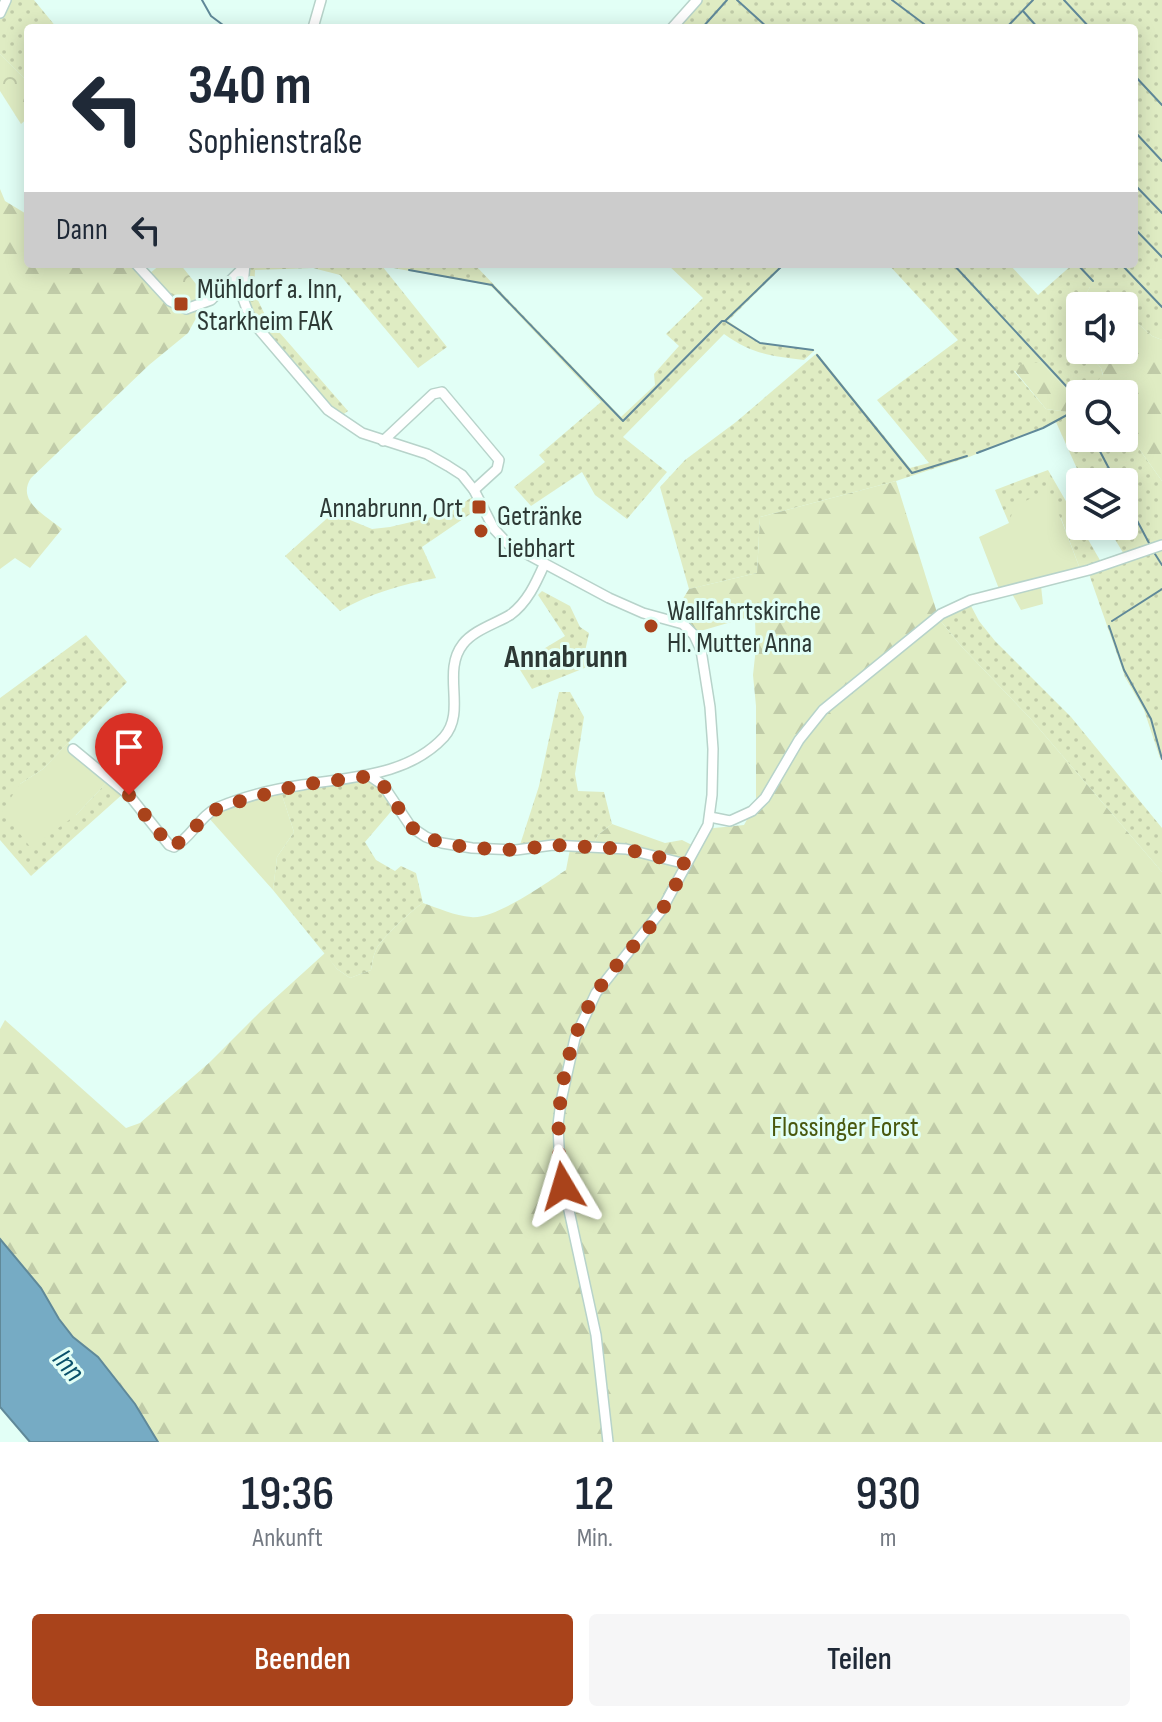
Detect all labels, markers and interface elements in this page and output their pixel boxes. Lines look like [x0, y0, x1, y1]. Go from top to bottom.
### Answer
text: 340 m [188, 53, 312, 120]
icon: left [56, 56, 160, 160]
text: Sophienstraße [188, 121, 362, 164]
icon: left [124, 208, 168, 252]
text: Dann [56, 212, 108, 248]
place label: Mühldorf a. Inn, Starkheim FAK [197, 273, 342, 338]
map controls [1066, 292, 1138, 540]
button: sound [1066, 292, 1138, 364]
marker: Mühldorf a. Inn, Starkheim FAK [172, 295, 190, 313]
button: search [1066, 380, 1138, 452]
button: layers [1066, 468, 1138, 540]
place label: Annabrunn, Ort [319, 492, 463, 525]
marker: Annabrunn, Ort [470, 498, 488, 516]
place label: Getränke Liebhart [497, 500, 583, 565]
marker: Getränke Liebhart [472, 522, 490, 540]
place label: Wallfahrtskirche Hl. Mutter Anna [667, 595, 821, 660]
marker: Wallfahrtskirche Hl. Mutter Anna [642, 617, 660, 635]
district label: Annabrunn [503, 638, 628, 677]
pin [95, 713, 163, 795]
icon: arrive [107, 725, 151, 769]
park label: Flossinger Forst [771, 1111, 919, 1144]
position arrow [521, 1144, 605, 1228]
water label: Inn [44, 1342, 92, 1389]
text: 19:36 [241, 1466, 334, 1523]
text: 12 [575, 1466, 614, 1523]
text: 930 [856, 1466, 921, 1523]
text: Ankunft [253, 1523, 323, 1554]
text: Min. [577, 1523, 613, 1554]
text: m [880, 1523, 897, 1554]
button: Beenden [32, 1614, 573, 1706]
button: Teilen [589, 1614, 1130, 1706]

